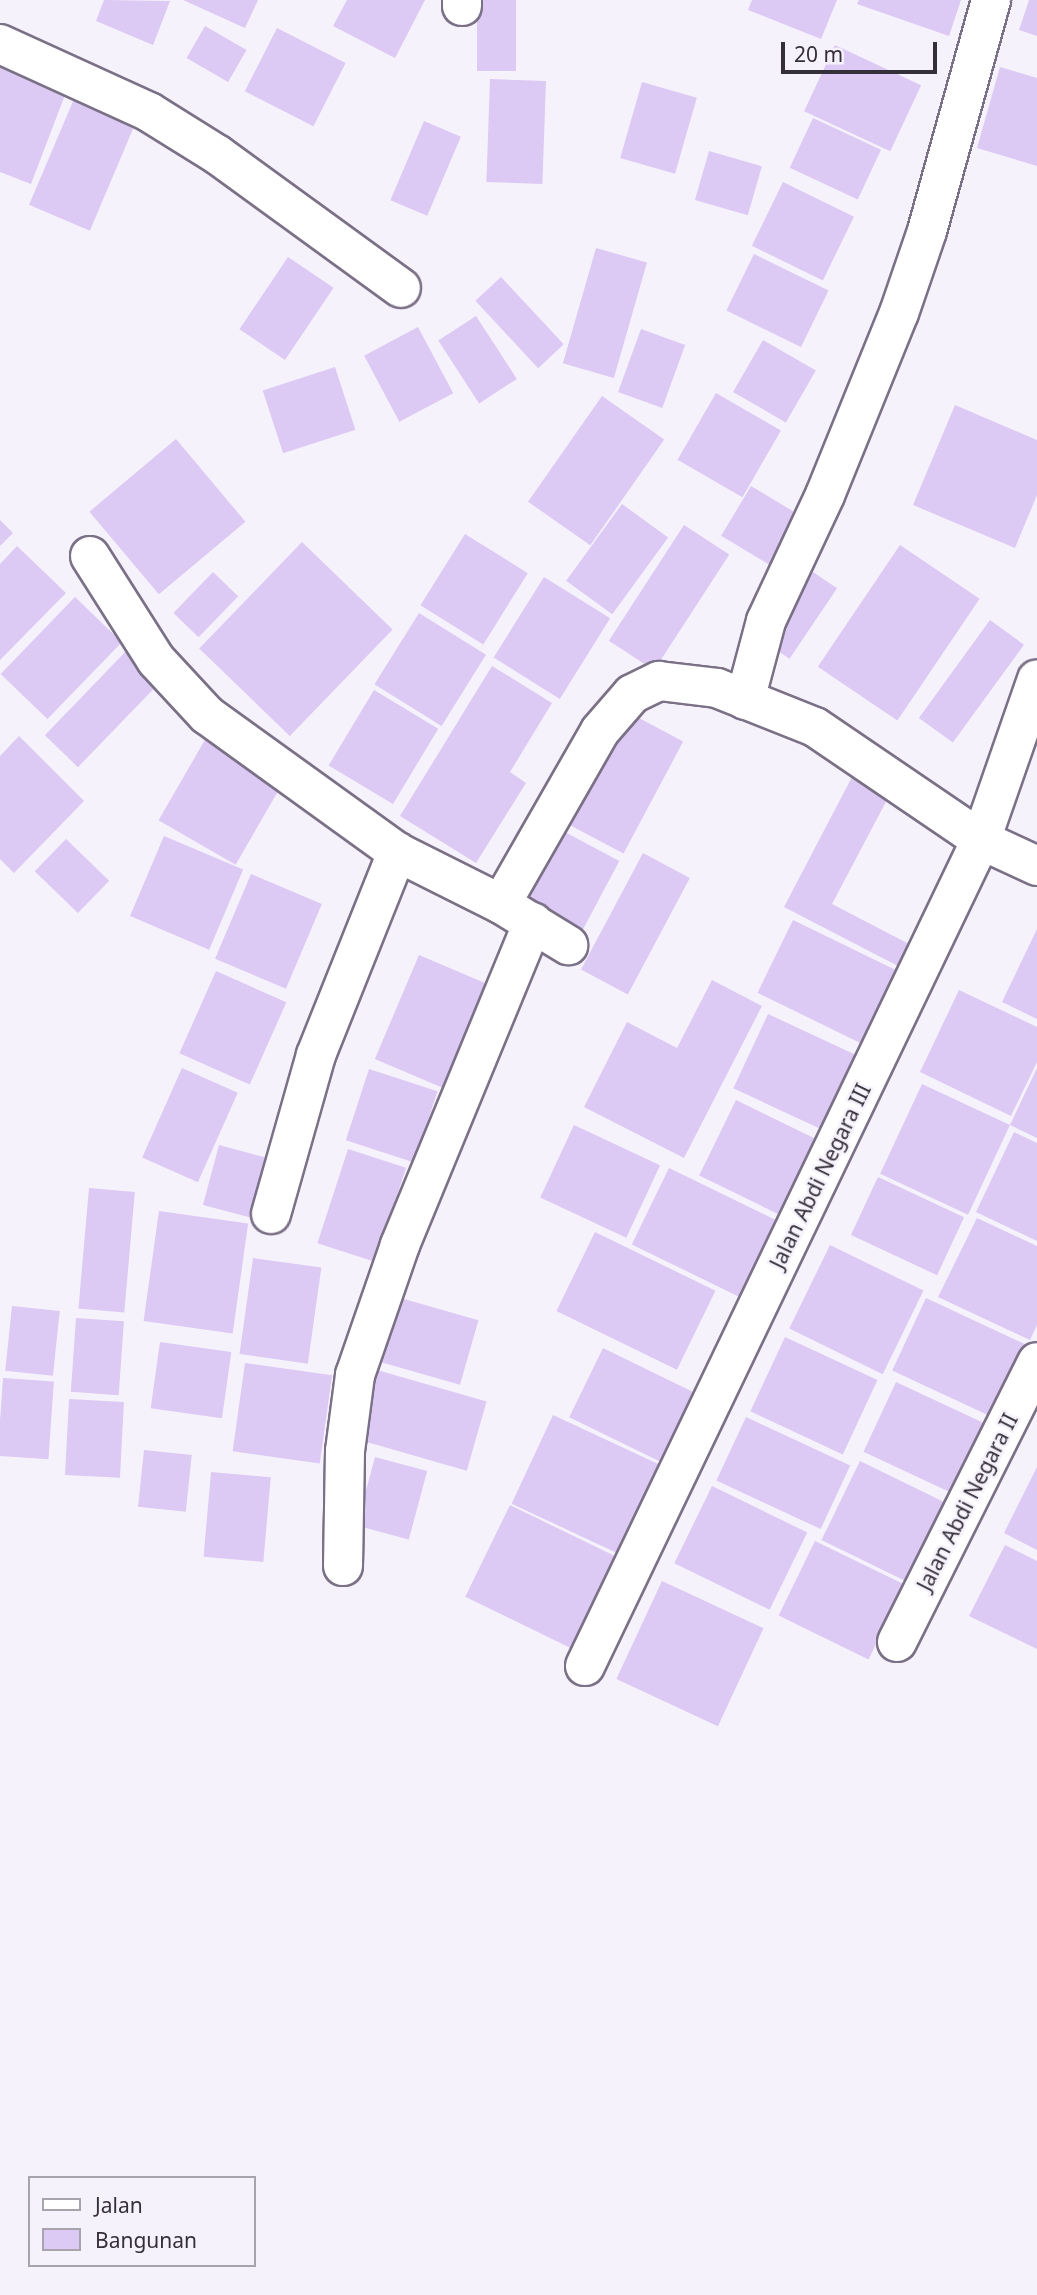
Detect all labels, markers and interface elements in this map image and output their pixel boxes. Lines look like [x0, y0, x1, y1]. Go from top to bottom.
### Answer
scale bar [785, 28, 941, 72]
text: 20 m [794, 40, 843, 68]
street label: Jalan Abdi Negara III [764, 1079, 876, 1273]
street label: Jalan Abdi Negara II [911, 1409, 1023, 1595]
legend [28, 2176, 256, 2267]
text: Jalan [95, 2191, 143, 2219]
text: Bangunan [95, 2226, 197, 2254]

